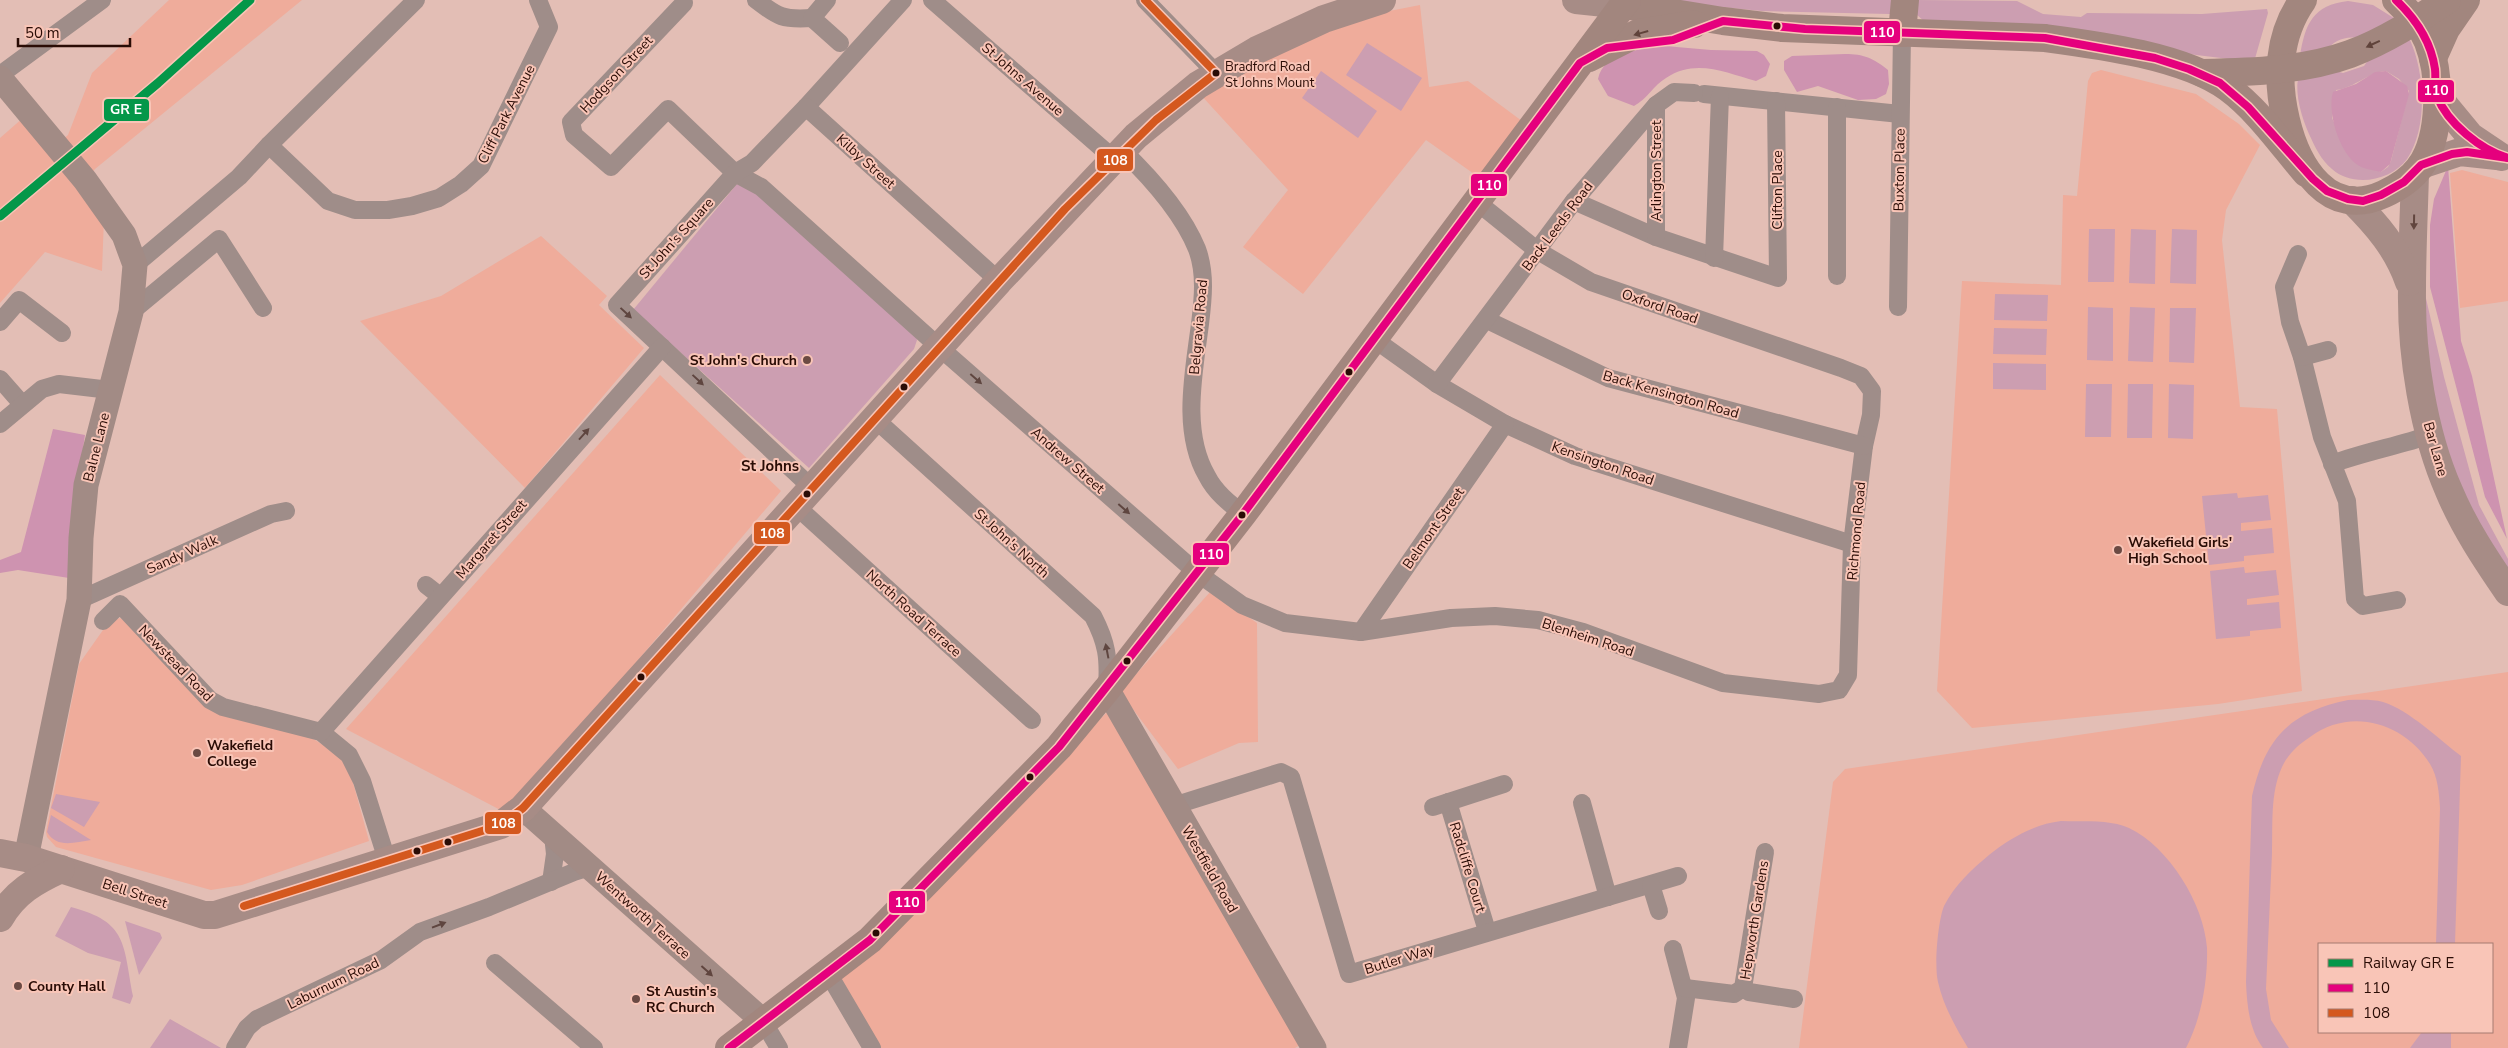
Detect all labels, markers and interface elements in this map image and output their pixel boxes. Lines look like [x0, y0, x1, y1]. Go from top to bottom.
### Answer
scale bar [18, 15, 130, 47]
line badge: 110 [1863, 20, 1901, 44]
unlabelled marker [1772, 21, 1782, 31]
text: 50 m [25, 23, 60, 43]
text: 110 [1869, 23, 1895, 42]
one-way arrow [1633, 29, 1648, 37]
street label: Hodgson Street [576, 32, 657, 117]
street label: St Johns Avenue [977, 38, 1068, 120]
one-way arrow [2366, 40, 2380, 48]
place label: Bradford Road St Johns Mount [1225, 58, 1315, 92]
street label: Cliff Park Avenue [473, 61, 540, 167]
marker: Bradford Road St Johns Mount [1211, 68, 1221, 78]
line badge: 110 [2417, 79, 2455, 103]
text: 110 [2423, 81, 2449, 100]
line badge: GR E [103, 98, 150, 122]
text: GR E [110, 100, 142, 119]
street label: Arlington Street [1647, 120, 1666, 222]
street label: Buxton Place [1889, 128, 1910, 212]
street label: Kilby Street [832, 130, 899, 193]
line badge: 108 [1096, 148, 1134, 172]
street label: Clifton Place [1768, 150, 1787, 230]
text: 108 [1102, 151, 1128, 170]
line badge: 110 [1470, 173, 1508, 197]
text: 110 [1476, 176, 1502, 195]
street label: Back Leeds Road [1517, 178, 1597, 275]
street label: St John's Square [635, 194, 718, 283]
one-way arrow [2410, 214, 2418, 230]
street label: Belgravia Road [1185, 279, 1212, 375]
street label: Oxford Road [1619, 285, 1701, 328]
one-way arrow [619, 307, 631, 319]
place label: St John's Church [690, 351, 797, 370]
marker: St John's Church [801, 354, 813, 366]
street label: Back Kensington Road [1601, 366, 1741, 423]
unlabelled marker [1344, 367, 1354, 377]
one-way arrow [970, 373, 982, 384]
one-way arrow [692, 374, 704, 386]
unlabelled marker [899, 382, 909, 392]
street label: Balne Lane [79, 411, 114, 484]
street label: Bar Lane [2419, 420, 2452, 479]
street label: Andrew Street [1027, 423, 1109, 498]
one-way arrow [578, 428, 589, 440]
street label: Kensington Road [1549, 437, 1656, 490]
district label: St Johns [741, 456, 799, 476]
street label: Richmond Road [1843, 481, 1870, 581]
street label: Belmont Street [1398, 484, 1469, 573]
unlabelled marker [802, 489, 812, 499]
street label: Margaret Street [452, 496, 531, 583]
street label: St John's North [970, 504, 1053, 582]
one-way arrow [1118, 504, 1131, 515]
unlabelled marker [1237, 510, 1247, 520]
line badge: 108 [753, 521, 791, 545]
text: 108 [759, 524, 785, 543]
street label: Sandy Walk [144, 530, 222, 579]
place label: Wakefield Girls' High School [2128, 533, 2232, 568]
line badge: 110 [1192, 542, 1230, 566]
marker: Wakefield Girls' High School [2112, 544, 2124, 556]
text: 110 [1198, 545, 1224, 564]
street label: North Road Terrace [862, 565, 965, 661]
street label: Blenheim Road [1539, 614, 1636, 661]
street label: Newstead Road [134, 621, 217, 706]
one-way arrow [1103, 643, 1111, 658]
unlabelled marker [1122, 656, 1132, 666]
unlabelled marker [636, 672, 646, 682]
place label: Wakefield College [207, 736, 273, 771]
marker: Wakefield College [191, 747, 203, 759]
unlabelled marker [1025, 772, 1035, 782]
line badge: 108 [484, 811, 522, 835]
text: 108 [490, 814, 516, 833]
street label: Radcliffe Court [1445, 820, 1490, 915]
street label: Westfield Road [1177, 822, 1242, 916]
unlabelled marker [443, 837, 453, 847]
unlabelled marker [412, 846, 422, 856]
street label: Hepworth Gardens [1736, 859, 1773, 981]
street label: Wentworth Terrace [591, 867, 694, 963]
street label: Bell Street [100, 874, 170, 913]
line badge: 110 [888, 890, 926, 914]
text: 110 [894, 893, 920, 912]
one-way arrow [432, 920, 446, 928]
unlabelled marker [871, 928, 881, 938]
street label: Butler Way [1362, 940, 1437, 979]
legend [2318, 943, 2493, 1033]
street label: Laburnum Road [284, 953, 382, 1014]
text: Railway GR E [2363, 953, 2454, 973]
one-way arrow [701, 966, 714, 977]
place label: County Hall [28, 977, 106, 996]
text: 110 [2363, 978, 2390, 998]
marker: County Hall [12, 980, 24, 992]
place label: St Austin's RC Church [646, 982, 717, 1017]
marker: St Austin's RC Church [630, 993, 642, 1005]
text: 108 [2363, 1003, 2390, 1023]

